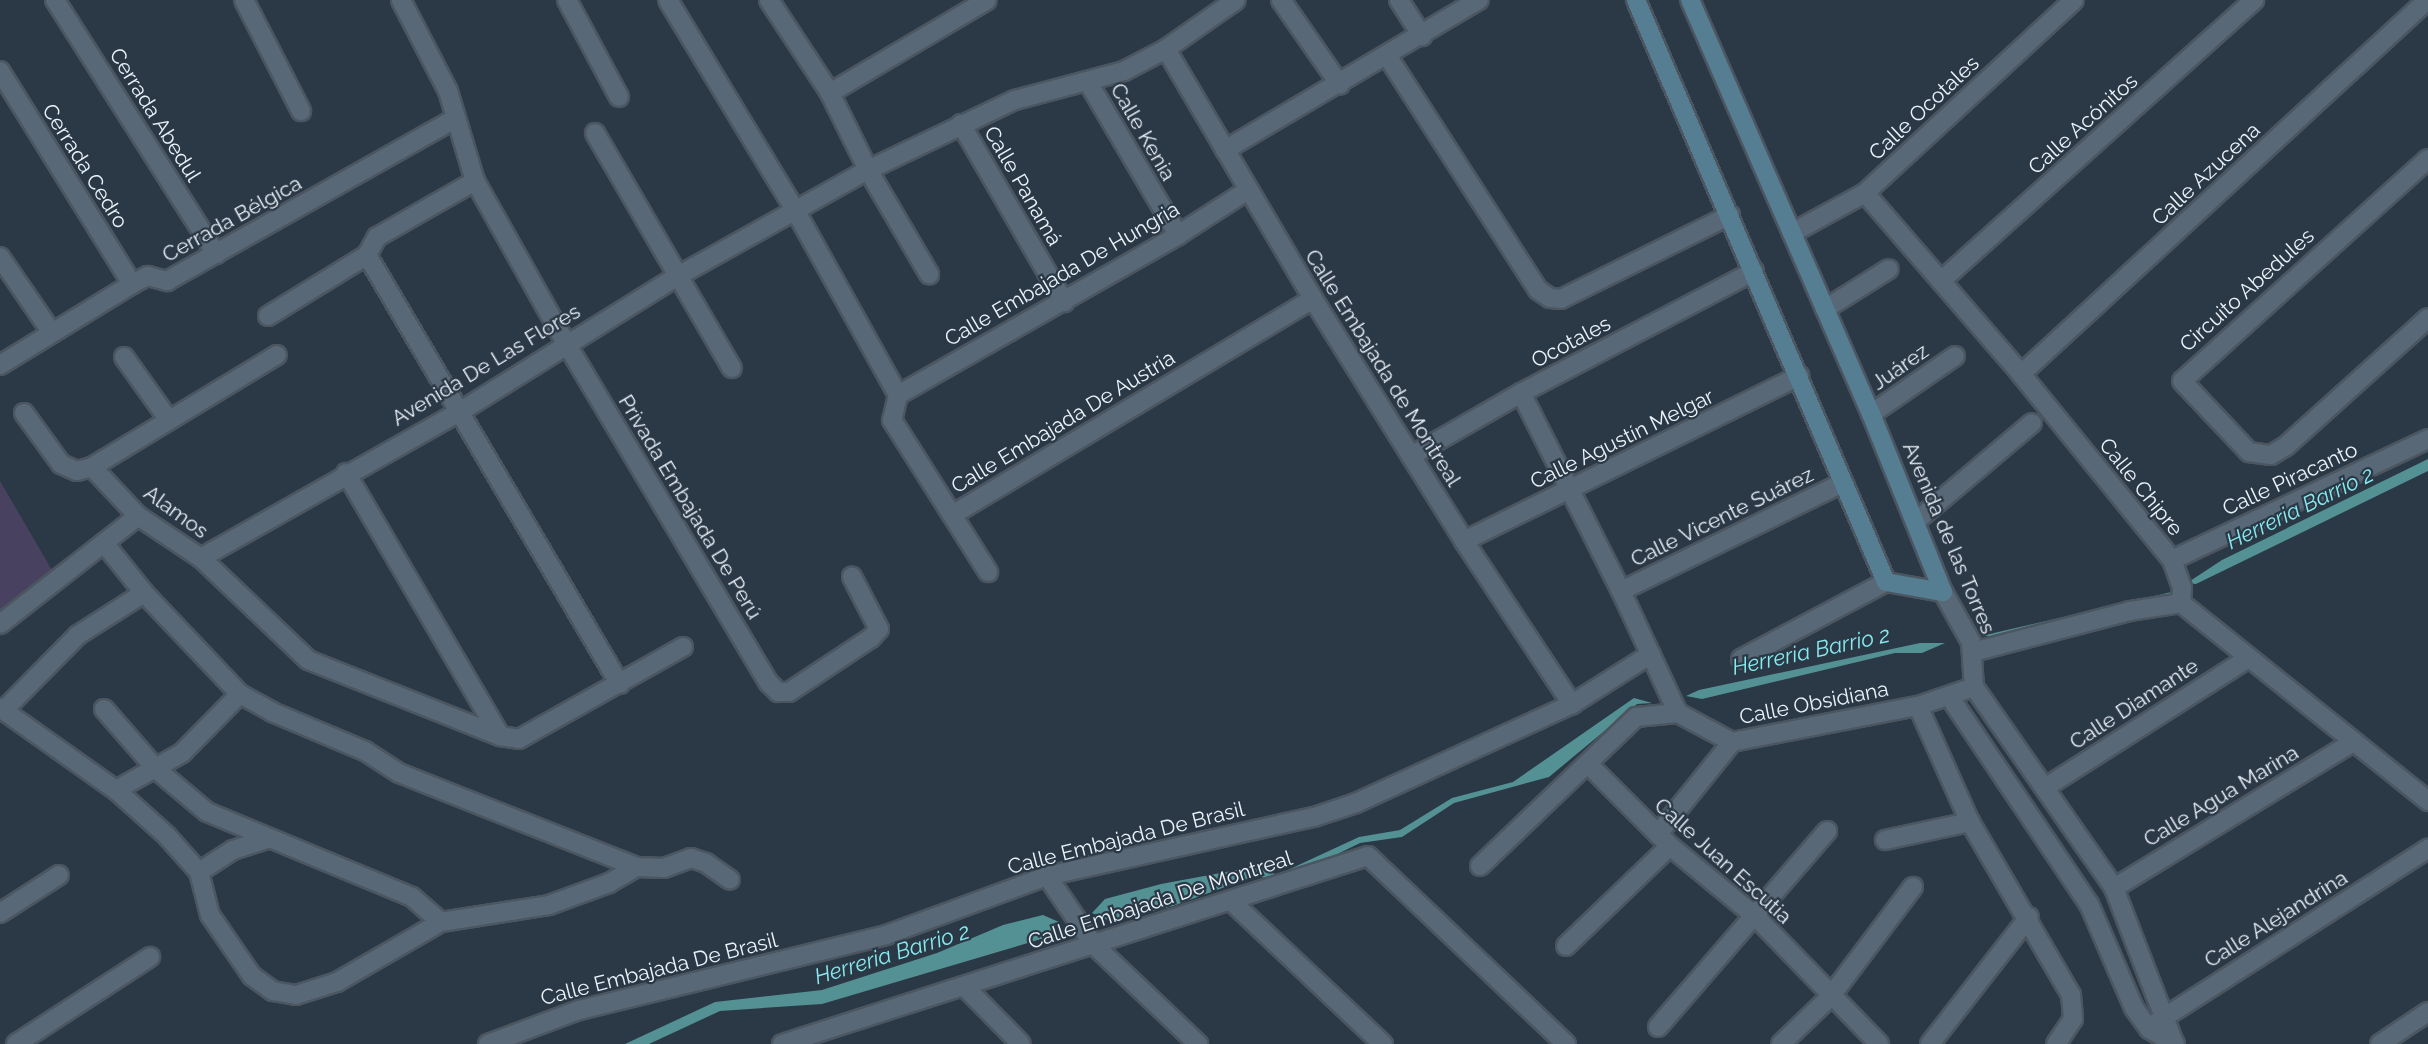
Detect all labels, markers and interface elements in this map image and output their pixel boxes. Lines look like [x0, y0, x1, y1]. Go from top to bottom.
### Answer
street label: Cerrada Abedul [104, 43, 206, 187]
street label: Calle Ocotales [1864, 51, 1984, 165]
street label: Calle Acónitos [2023, 68, 2143, 180]
street label: Calle Kenia [1105, 79, 1181, 185]
street label: Cerrada Cedro [37, 99, 133, 233]
street label: Calle Azucena [2146, 117, 2266, 231]
street label: Calle Panamá [979, 122, 1067, 250]
street label: Cerrada Bélgica [158, 170, 306, 268]
street label: Calle Embajada De Hungria [940, 196, 1184, 352]
street label: Circuito Abedules [2174, 223, 2320, 357]
street label: Calle Embajada de Montreal [1300, 245, 1466, 491]
street label: Avenida De Las Flores [387, 299, 585, 431]
street label: Ocotales [1527, 311, 1615, 373]
street label: Juárez [1867, 338, 1933, 396]
street label: Calle Embajada De Austria [946, 345, 1180, 499]
street label: Calle Agustín Melgar [1526, 383, 1718, 495]
street label: Privada Embajada De Perú [613, 390, 767, 624]
street label: Calle Chipre [2094, 433, 2188, 541]
street label: Calle Piracanto [2219, 437, 2361, 521]
street label: Avenida de las Torres [1897, 438, 2001, 638]
water label: Herreria Barrio 2 [2222, 461, 2378, 555]
street label: Calle Vicente Suárez [1626, 462, 1818, 572]
street label: Alamos [139, 480, 213, 544]
water label: Herreria Barrio 2 [1730, 621, 1892, 681]
street label: Calle Diamante [2065, 653, 2203, 755]
street label: Calle Obsidiana [1737, 676, 1891, 730]
street label: Calle Agua Marina [2139, 740, 2303, 852]
street label: Calle Juan Escutia [1649, 793, 1797, 929]
street label: Calle Embajada De Brasil [1005, 796, 1247, 880]
street label: Calle Embajada De Montreal [1025, 845, 1295, 955]
street label: Calle Alejandrina [2200, 865, 2352, 973]
water label: Herreria Barrio 2 [811, 918, 973, 990]
street label: Calle Embajada De Brasil [538, 927, 780, 1011]

